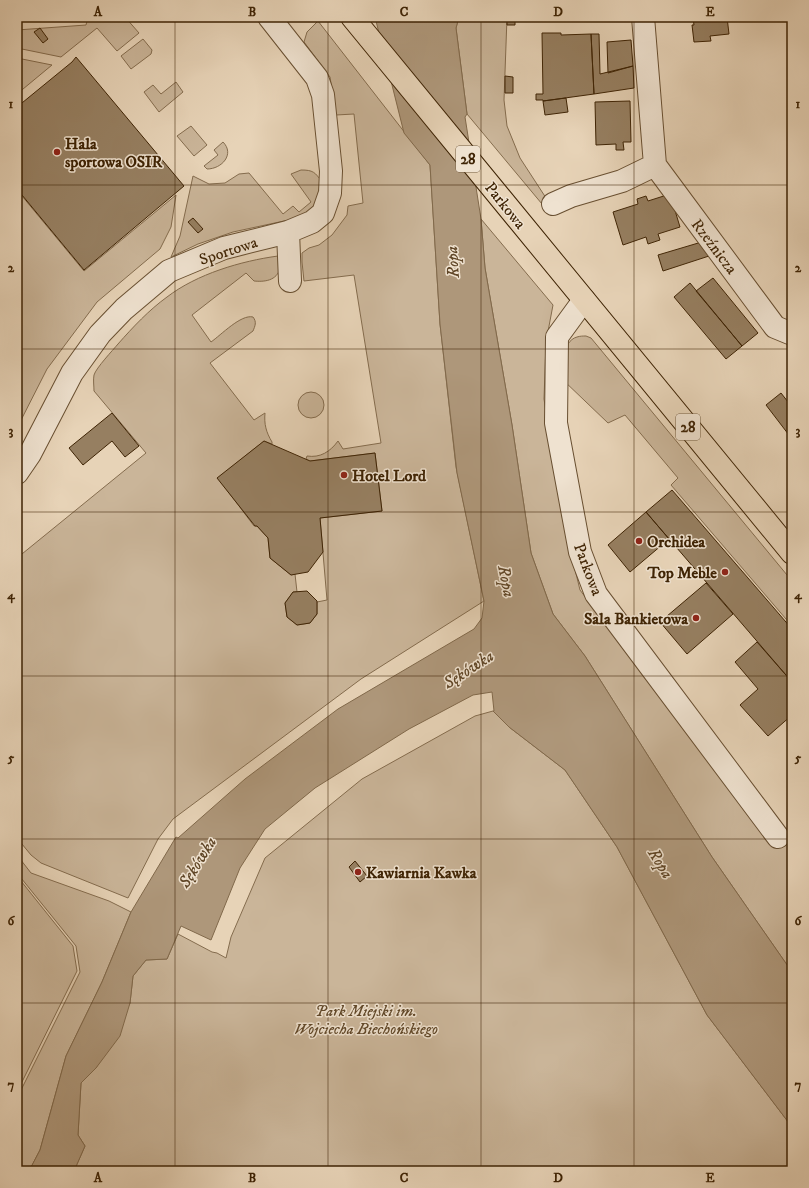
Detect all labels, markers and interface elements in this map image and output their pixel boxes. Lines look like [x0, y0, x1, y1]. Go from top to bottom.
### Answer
text: A [93, 4, 103, 20]
text: B [248, 4, 256, 20]
text: C [400, 4, 409, 20]
text: D [553, 4, 563, 20]
text: E [705, 4, 715, 20]
text: 1 [9, 96, 14, 112]
text: 1 [796, 96, 801, 112]
place label: Hala sportowa OSIR [65, 134, 163, 172]
road number: 28 [456, 146, 480, 172]
marker: Hala sportowa OSIR [52, 147, 62, 157]
street label: Parkowa [480, 178, 530, 233]
street label: Rzeźnicza [687, 215, 742, 278]
street label: Sportowa [197, 232, 260, 270]
water label: Ropa [441, 245, 465, 280]
text: 2 [8, 260, 15, 276]
text: 2 [795, 260, 802, 276]
road number: 28 [676, 414, 700, 440]
text: 3 [9, 423, 14, 439]
text: 3 [796, 423, 801, 439]
place label: Hotel Lord [352, 466, 427, 486]
marker: Hotel Lord [339, 470, 349, 480]
place label: Orchidea [647, 532, 706, 552]
marker: Orchidea [634, 536, 644, 546]
street label: Parkowa [569, 540, 607, 599]
water label: Ropa [492, 562, 520, 599]
place label: Top Meble [647, 563, 717, 583]
marker: Top Meble [720, 567, 730, 577]
text: 4 [6, 587, 15, 604]
text: 4 [793, 587, 802, 604]
place label: Sala Bankietowa [584, 609, 689, 629]
marker: Sala Bankietowa [691, 613, 701, 623]
water label: Sękówka [438, 645, 498, 695]
text: 5 [7, 750, 15, 766]
text: 5 [794, 750, 802, 766]
water label: Sękówka [173, 833, 222, 893]
water label: Ropa [642, 843, 678, 883]
place label: Kawiarnia Kawka [366, 863, 478, 883]
marker: Kawiarnia Kawka [353, 867, 363, 877]
text: 6 [8, 913, 16, 929]
text: 6 [795, 913, 803, 929]
park label: Park Miejski im. Wojciecha Biechońskiego [294, 1001, 438, 1039]
text: 7 [8, 1077, 15, 1093]
text: 7 [795, 1077, 802, 1093]
text: A [93, 1170, 103, 1186]
text: B [248, 1170, 256, 1186]
text: C [400, 1170, 409, 1186]
text: D [553, 1170, 563, 1186]
text: E [705, 1170, 715, 1186]

